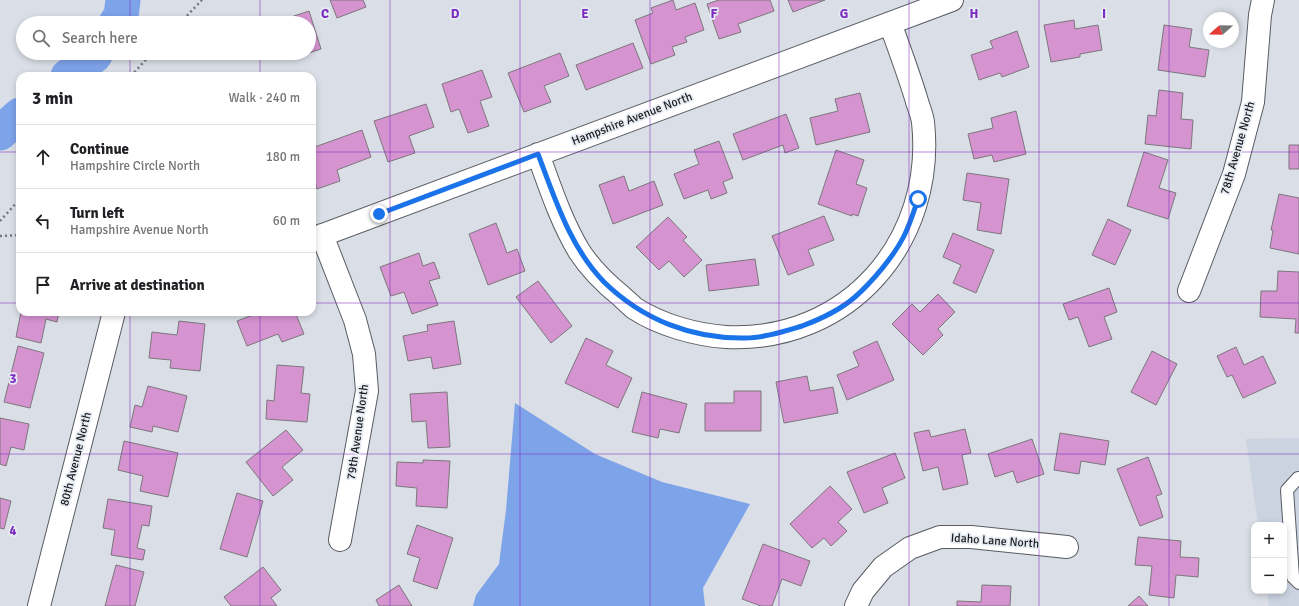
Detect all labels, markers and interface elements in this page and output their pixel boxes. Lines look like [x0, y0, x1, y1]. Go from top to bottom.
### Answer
text: C [321, 6, 329, 22]
text: D [451, 6, 460, 22]
text: E [581, 6, 589, 22]
text: F [711, 6, 718, 22]
text: G [840, 6, 848, 22]
text: H [970, 6, 978, 22]
text: I [1102, 6, 1106, 22]
north arrow [1203, 12, 1239, 48]
search box [16, 16, 316, 60]
icon: search [30, 27, 52, 49]
text: Search here [62, 29, 138, 47]
text: 3 min [32, 88, 73, 109]
street label: Hampshire Avenue North [570, 89, 694, 149]
text: Walk · 240 m [229, 90, 300, 106]
street label: 78th Avenue North [1218, 100, 1258, 196]
text: Continue [70, 140, 129, 158]
icon: ahead [32, 146, 54, 168]
text: 180 m [266, 149, 300, 165]
text: Hampshire Circle North [70, 158, 200, 174]
route start [909, 190, 927, 208]
text: Turn left [70, 204, 124, 222]
route end [370, 205, 388, 223]
icon: left [32, 210, 54, 232]
text: 60 m [273, 213, 300, 229]
text: Hampshire Avenue North [70, 222, 209, 238]
icon: arrive [32, 274, 54, 296]
text: Arrive at destination [70, 276, 205, 294]
text: 3 [9, 371, 17, 387]
street label: 79th Avenue North [344, 383, 372, 481]
street label: 80th Avenue North [57, 410, 95, 508]
map controls [1251, 522, 1287, 594]
button: + [1251, 522, 1287, 558]
text: 4 [9, 523, 17, 539]
street label: Idaho Lane North [950, 530, 1040, 552]
button: − [1251, 558, 1287, 594]

